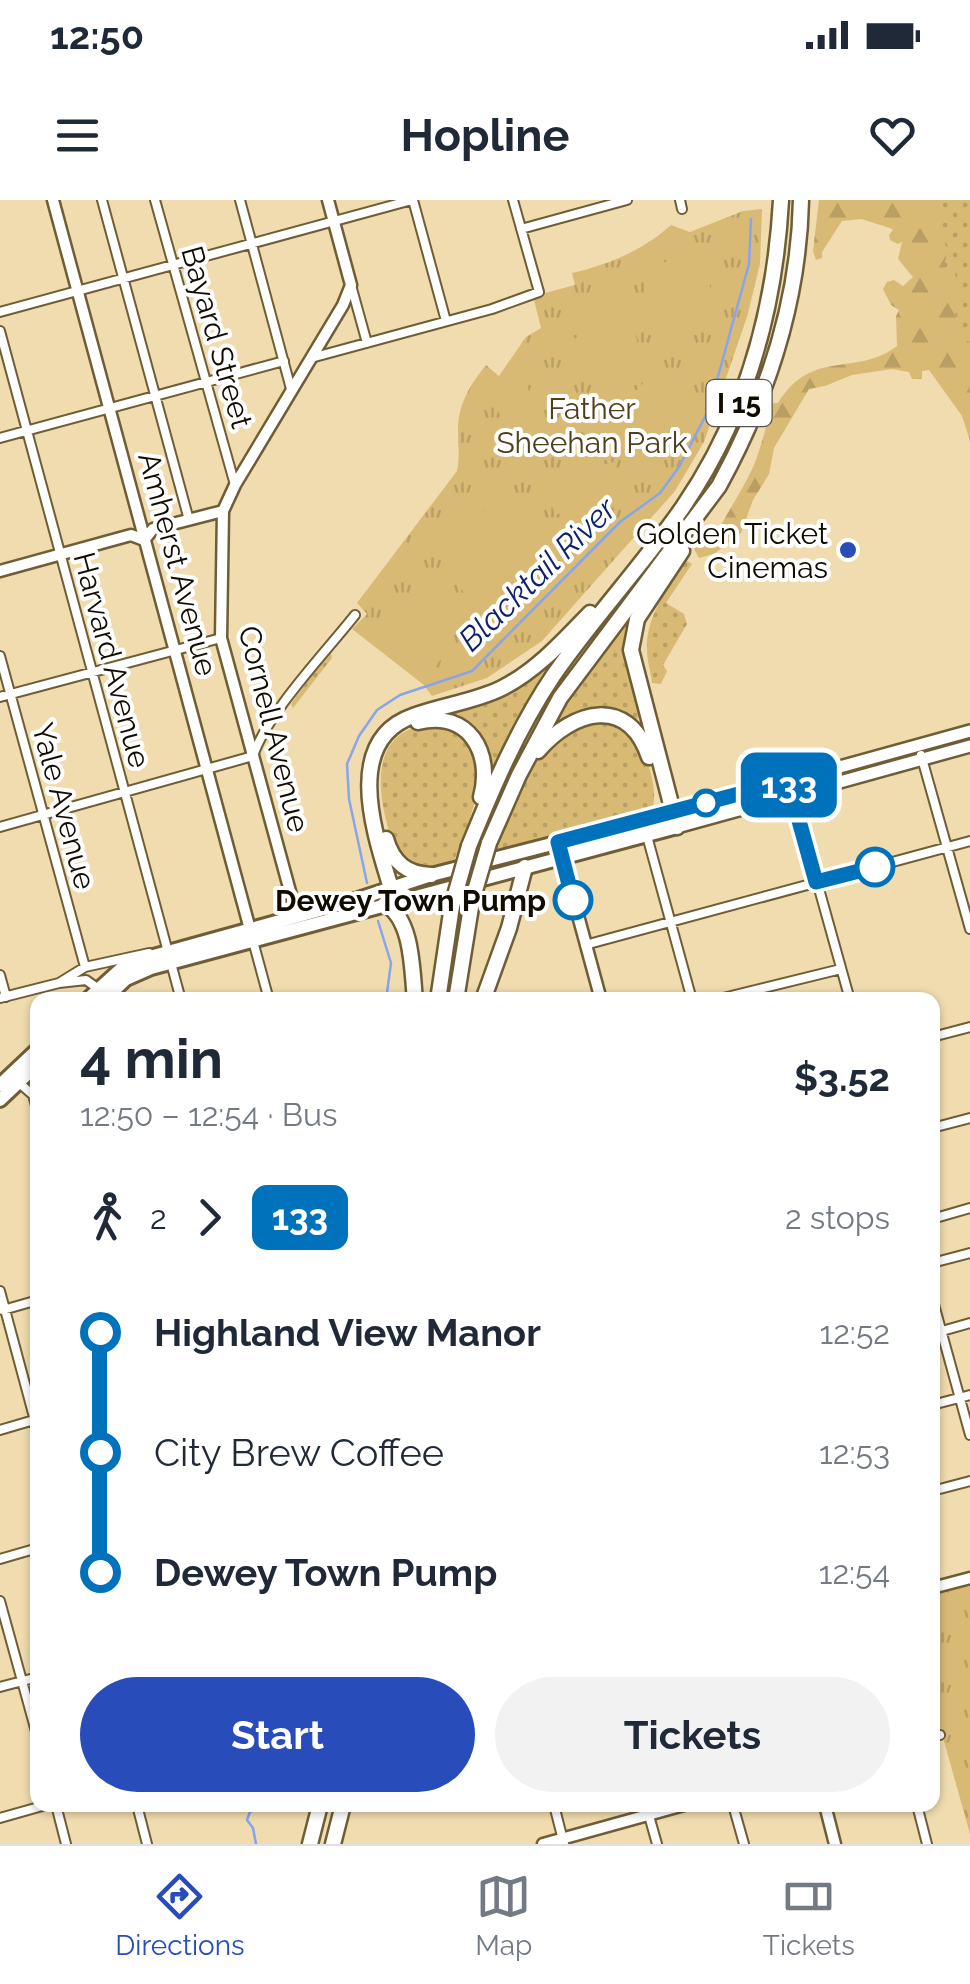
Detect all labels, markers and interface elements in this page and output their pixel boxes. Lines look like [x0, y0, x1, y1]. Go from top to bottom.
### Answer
text: 12:50 [50, 13, 144, 58]
icon: menu [50, 108, 105, 163]
icon: heart [865, 108, 920, 163]
text: Hopline [401, 109, 569, 162]
street label: Bayard Street [174, 242, 260, 432]
road number: I 15 [706, 380, 772, 426]
park label: Father Sheehan Park [496, 391, 688, 460]
street label: Amherst Avenue [131, 448, 225, 680]
water label: Blacktail River [451, 489, 624, 658]
place label: Golden Ticket Cinemas [636, 516, 828, 585]
marker: Golden Ticket Cinemas [837, 539, 859, 561]
street label: Harvard Avenue [66, 548, 158, 772]
street label: Cornell Avenue [231, 622, 317, 836]
street label: Yale Avenue [25, 719, 103, 893]
line badge: 133 [732, 752, 846, 818]
text: 133 [761, 765, 817, 806]
unlabelled marker [693, 790, 719, 816]
unlabelled marker [856, 848, 894, 886]
marker: Dewey Town Pump [554, 881, 592, 919]
place label: Dewey Town Pump [275, 883, 546, 918]
text: 4 min [80, 1026, 223, 1091]
text: $3.52 [794, 1055, 890, 1100]
text: 12:50 – 12:54 · Bus [80, 1096, 337, 1133]
icon: walk [80, 1190, 135, 1245]
icon: forward [182, 1190, 237, 1245]
text: 133 [272, 1197, 328, 1238]
text: 2 [150, 1199, 167, 1236]
text: 2 stops [785, 1199, 890, 1236]
text: Highland View Manor [154, 1310, 541, 1355]
text: 12:52 [820, 1314, 890, 1351]
text: City Brew Coffee [154, 1430, 444, 1475]
text: 12:53 [819, 1434, 890, 1471]
text: Dewey Town Pump [154, 1550, 497, 1595]
text: 12:54 [819, 1554, 890, 1591]
button: Start [80, 1677, 475, 1792]
button: Tickets [495, 1677, 890, 1792]
tab: Directions [115, 1869, 245, 1962]
tab: Map [475, 1869, 532, 1962]
tab: Tickets [763, 1869, 855, 1962]

